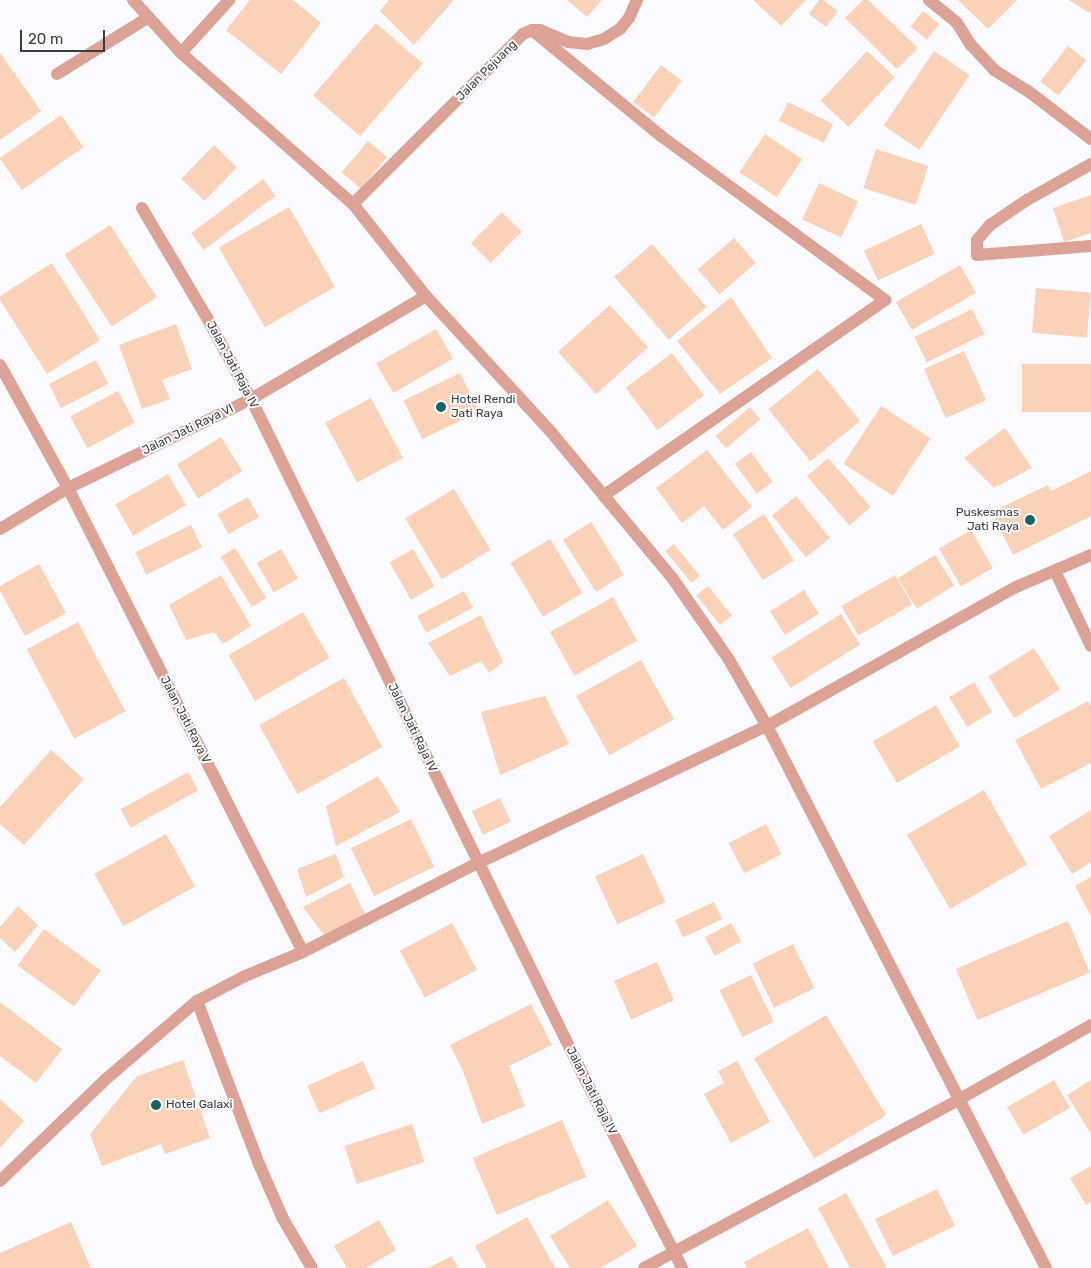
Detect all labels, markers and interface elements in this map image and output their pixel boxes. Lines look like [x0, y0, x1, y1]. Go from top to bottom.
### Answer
scale bar [22, 20, 108, 52]
text: 20 m [28, 30, 63, 48]
street label: Jalan Pejuang [454, 38, 520, 104]
street label: Jalan Jati Raja IV [203, 319, 261, 411]
place label: Hotel Rendi Jati Raya [451, 393, 515, 421]
marker: Hotel Rendi Jati Raya [435, 401, 447, 413]
street label: Jalan Jati Raya VI [140, 402, 236, 458]
place label: Puskesmas Jati Raya [956, 506, 1019, 534]
marker: Puskesmas Jati Raya [1023, 513, 1037, 527]
street label: Jalan Jati Raya V [157, 674, 213, 766]
street label: Jalan Jati Raja IV [384, 681, 440, 775]
street label: Jalan Jati Raja IV [563, 1045, 619, 1137]
place label: Hotel Galaxi [166, 1098, 232, 1112]
marker: Hotel Galaxi [150, 1099, 162, 1111]

